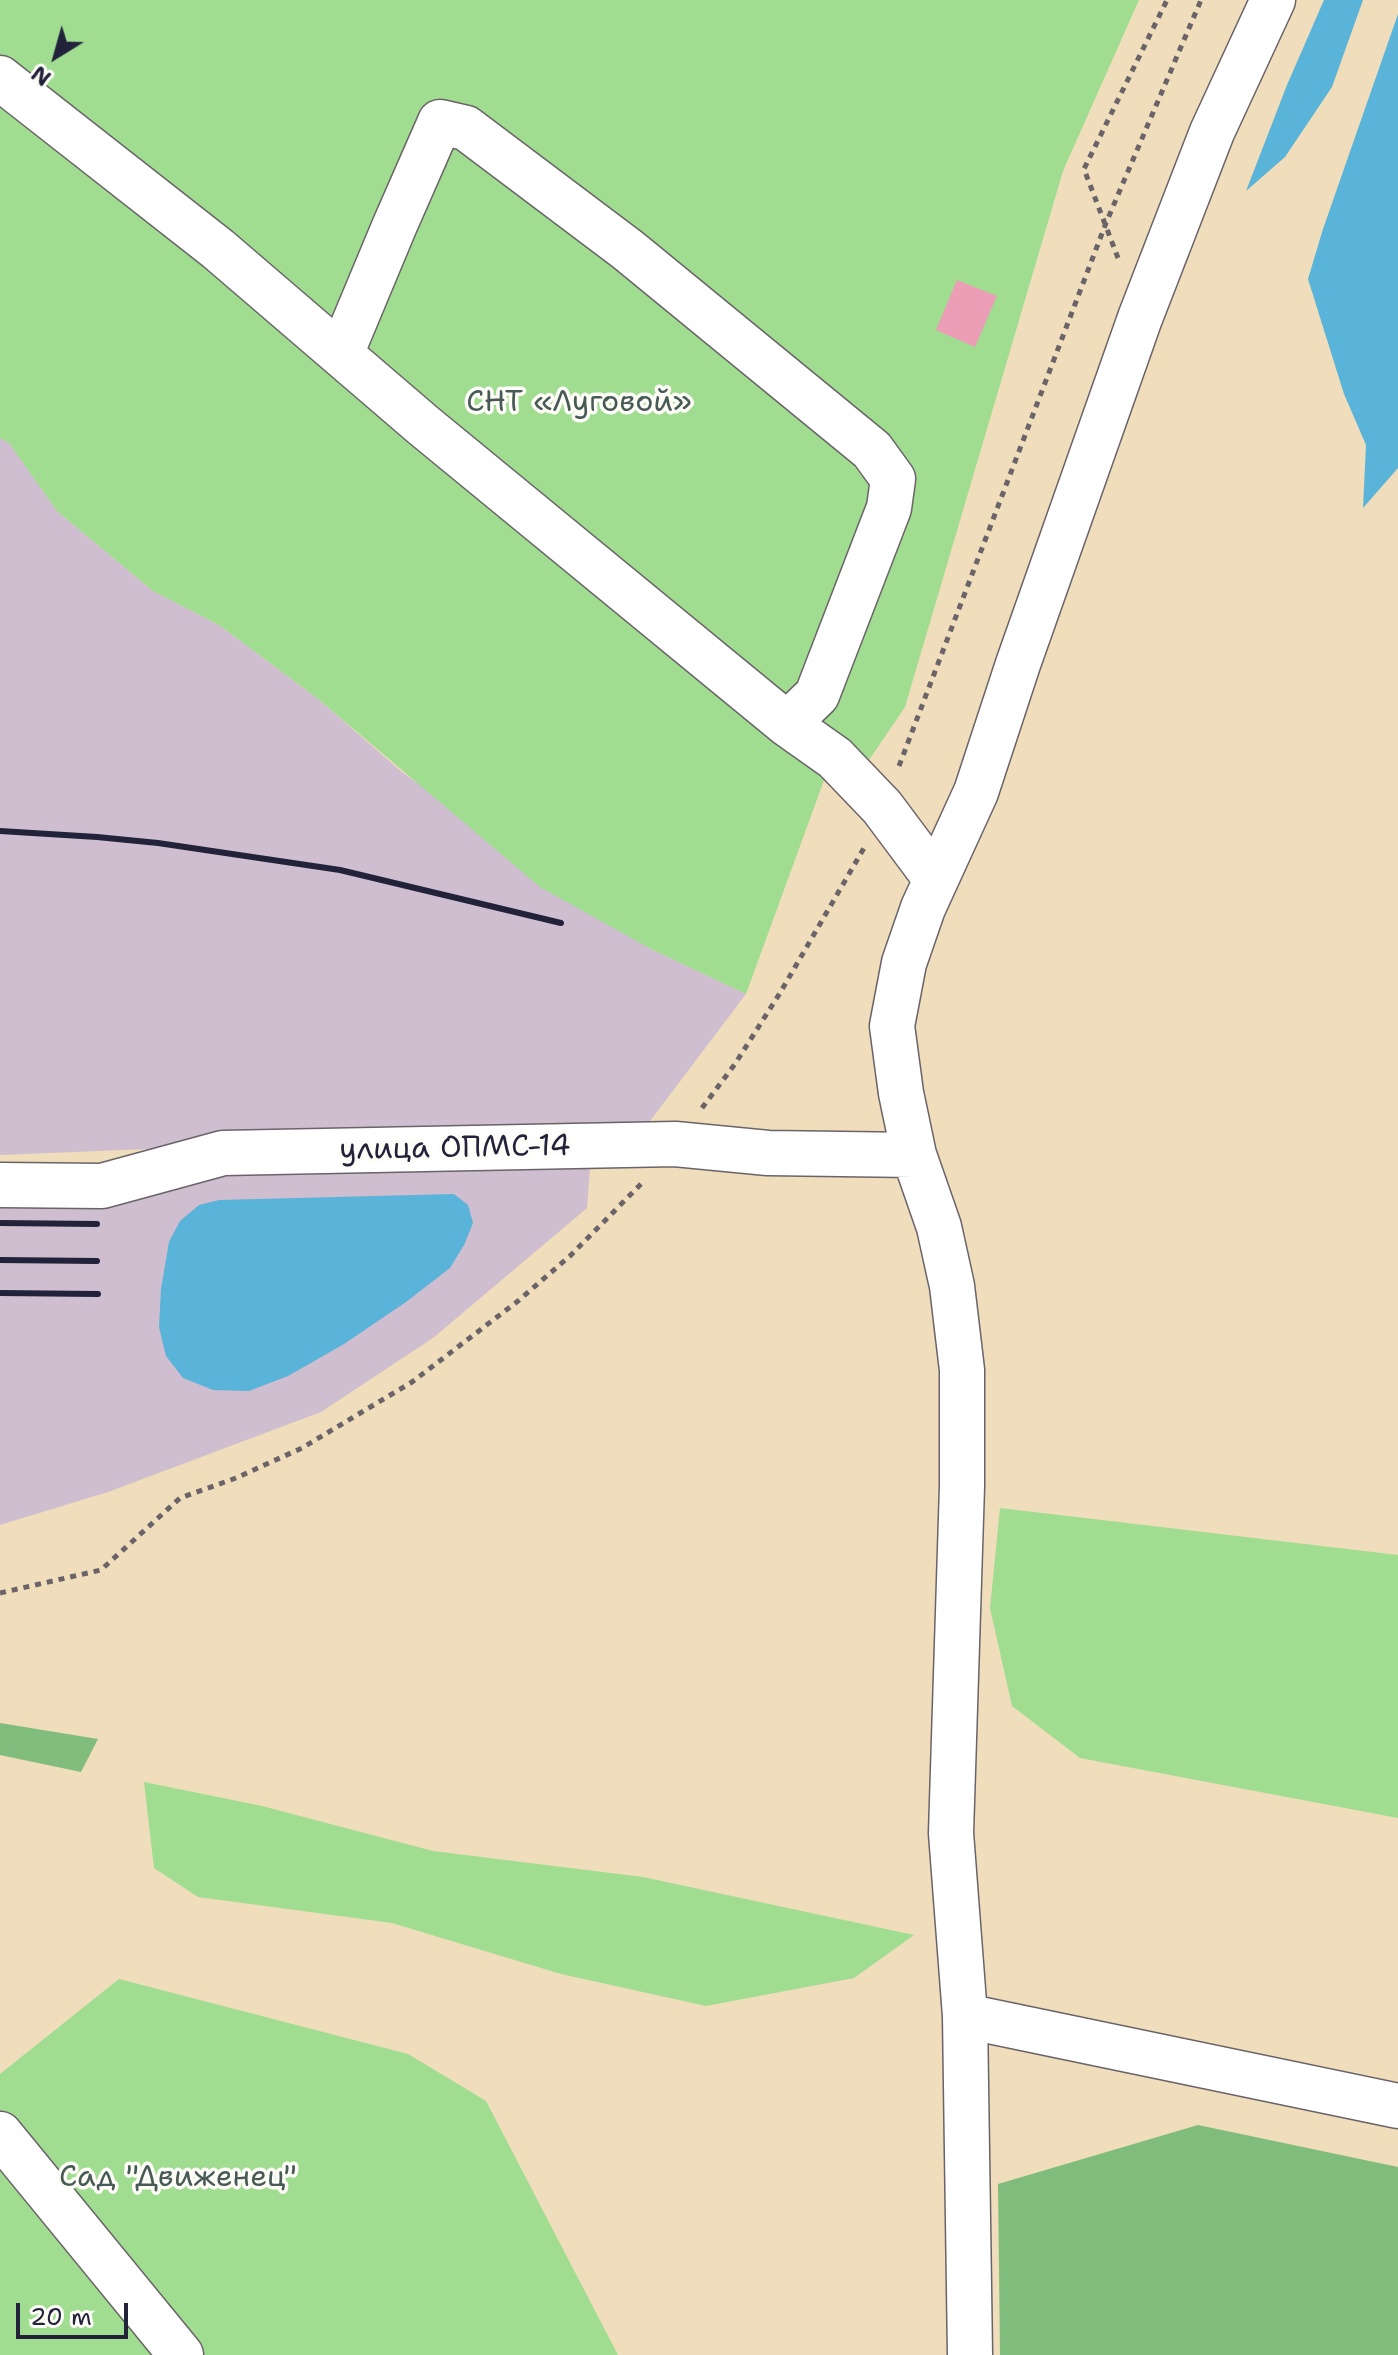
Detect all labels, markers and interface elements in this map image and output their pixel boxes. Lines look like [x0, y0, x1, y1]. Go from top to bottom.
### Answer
north arrow [16, 16, 96, 96]
text: N [26, 59, 57, 92]
park label: СНТ «Луговой» [466, 385, 692, 421]
street label: улица ОПМС-14 [339, 1129, 571, 1169]
park label: Сад "Движенец" [59, 2160, 297, 2196]
scale bar [20, 2287, 132, 2337]
text: 20 m [30, 2301, 92, 2333]

